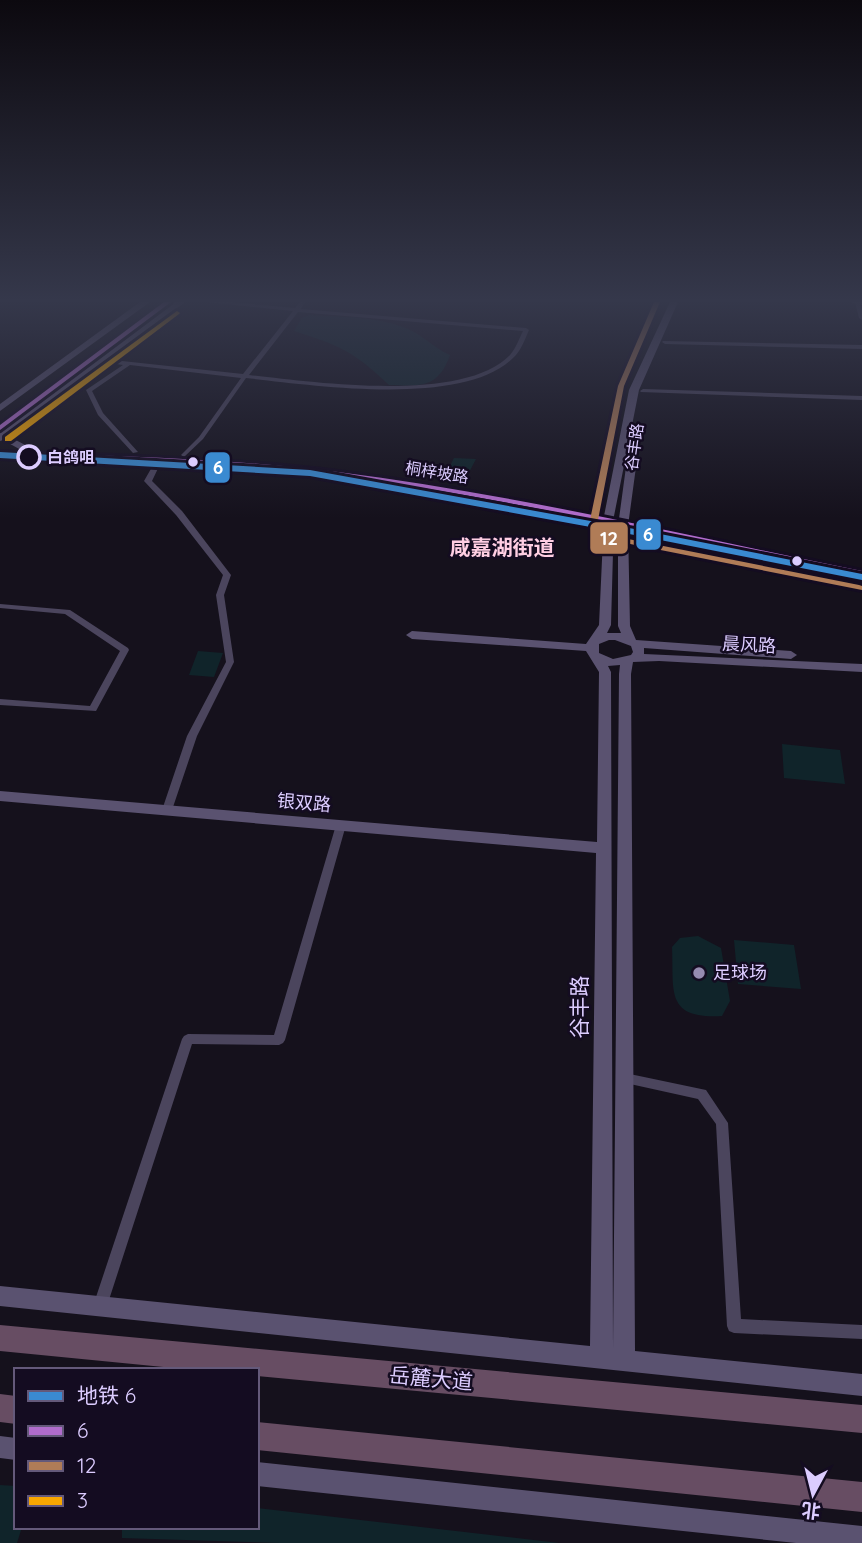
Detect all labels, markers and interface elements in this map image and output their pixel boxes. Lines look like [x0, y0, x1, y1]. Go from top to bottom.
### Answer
street label: 谷丰路 [621, 422, 647, 472]
marker: 白鸽咀 [17, 445, 41, 469]
place label: 白鸽咀 [47, 447, 95, 467]
line badge: 6 [204, 451, 231, 484]
unlabelled marker [186, 455, 200, 469]
text: 6 [213, 455, 223, 479]
street label: 桐梓坡路 [404, 457, 470, 487]
line badge: 6 [635, 518, 662, 551]
line badge: 12 [589, 521, 629, 555]
text: 6 [643, 522, 653, 546]
text: 12 [600, 526, 618, 550]
district label: 咸嘉湖街道 [450, 534, 555, 560]
unlabelled marker [790, 554, 804, 568]
street label: 晨风路 [721, 632, 777, 657]
street label: 银双路 [276, 789, 332, 816]
place label: 足球场 [713, 961, 767, 984]
marker: 足球场 [691, 965, 707, 981]
street label: 谷丰路 [566, 976, 592, 1039]
street label: 岳麓大道 [388, 1361, 474, 1395]
legend [14, 1368, 259, 1529]
text: 地铁 6 [77, 1382, 136, 1408]
text: 6 [77, 1417, 88, 1443]
text: 12 [77, 1452, 96, 1478]
north arrow [778, 1459, 848, 1529]
text: 3 [77, 1487, 88, 1513]
text: 北 [800, 1498, 822, 1524]

